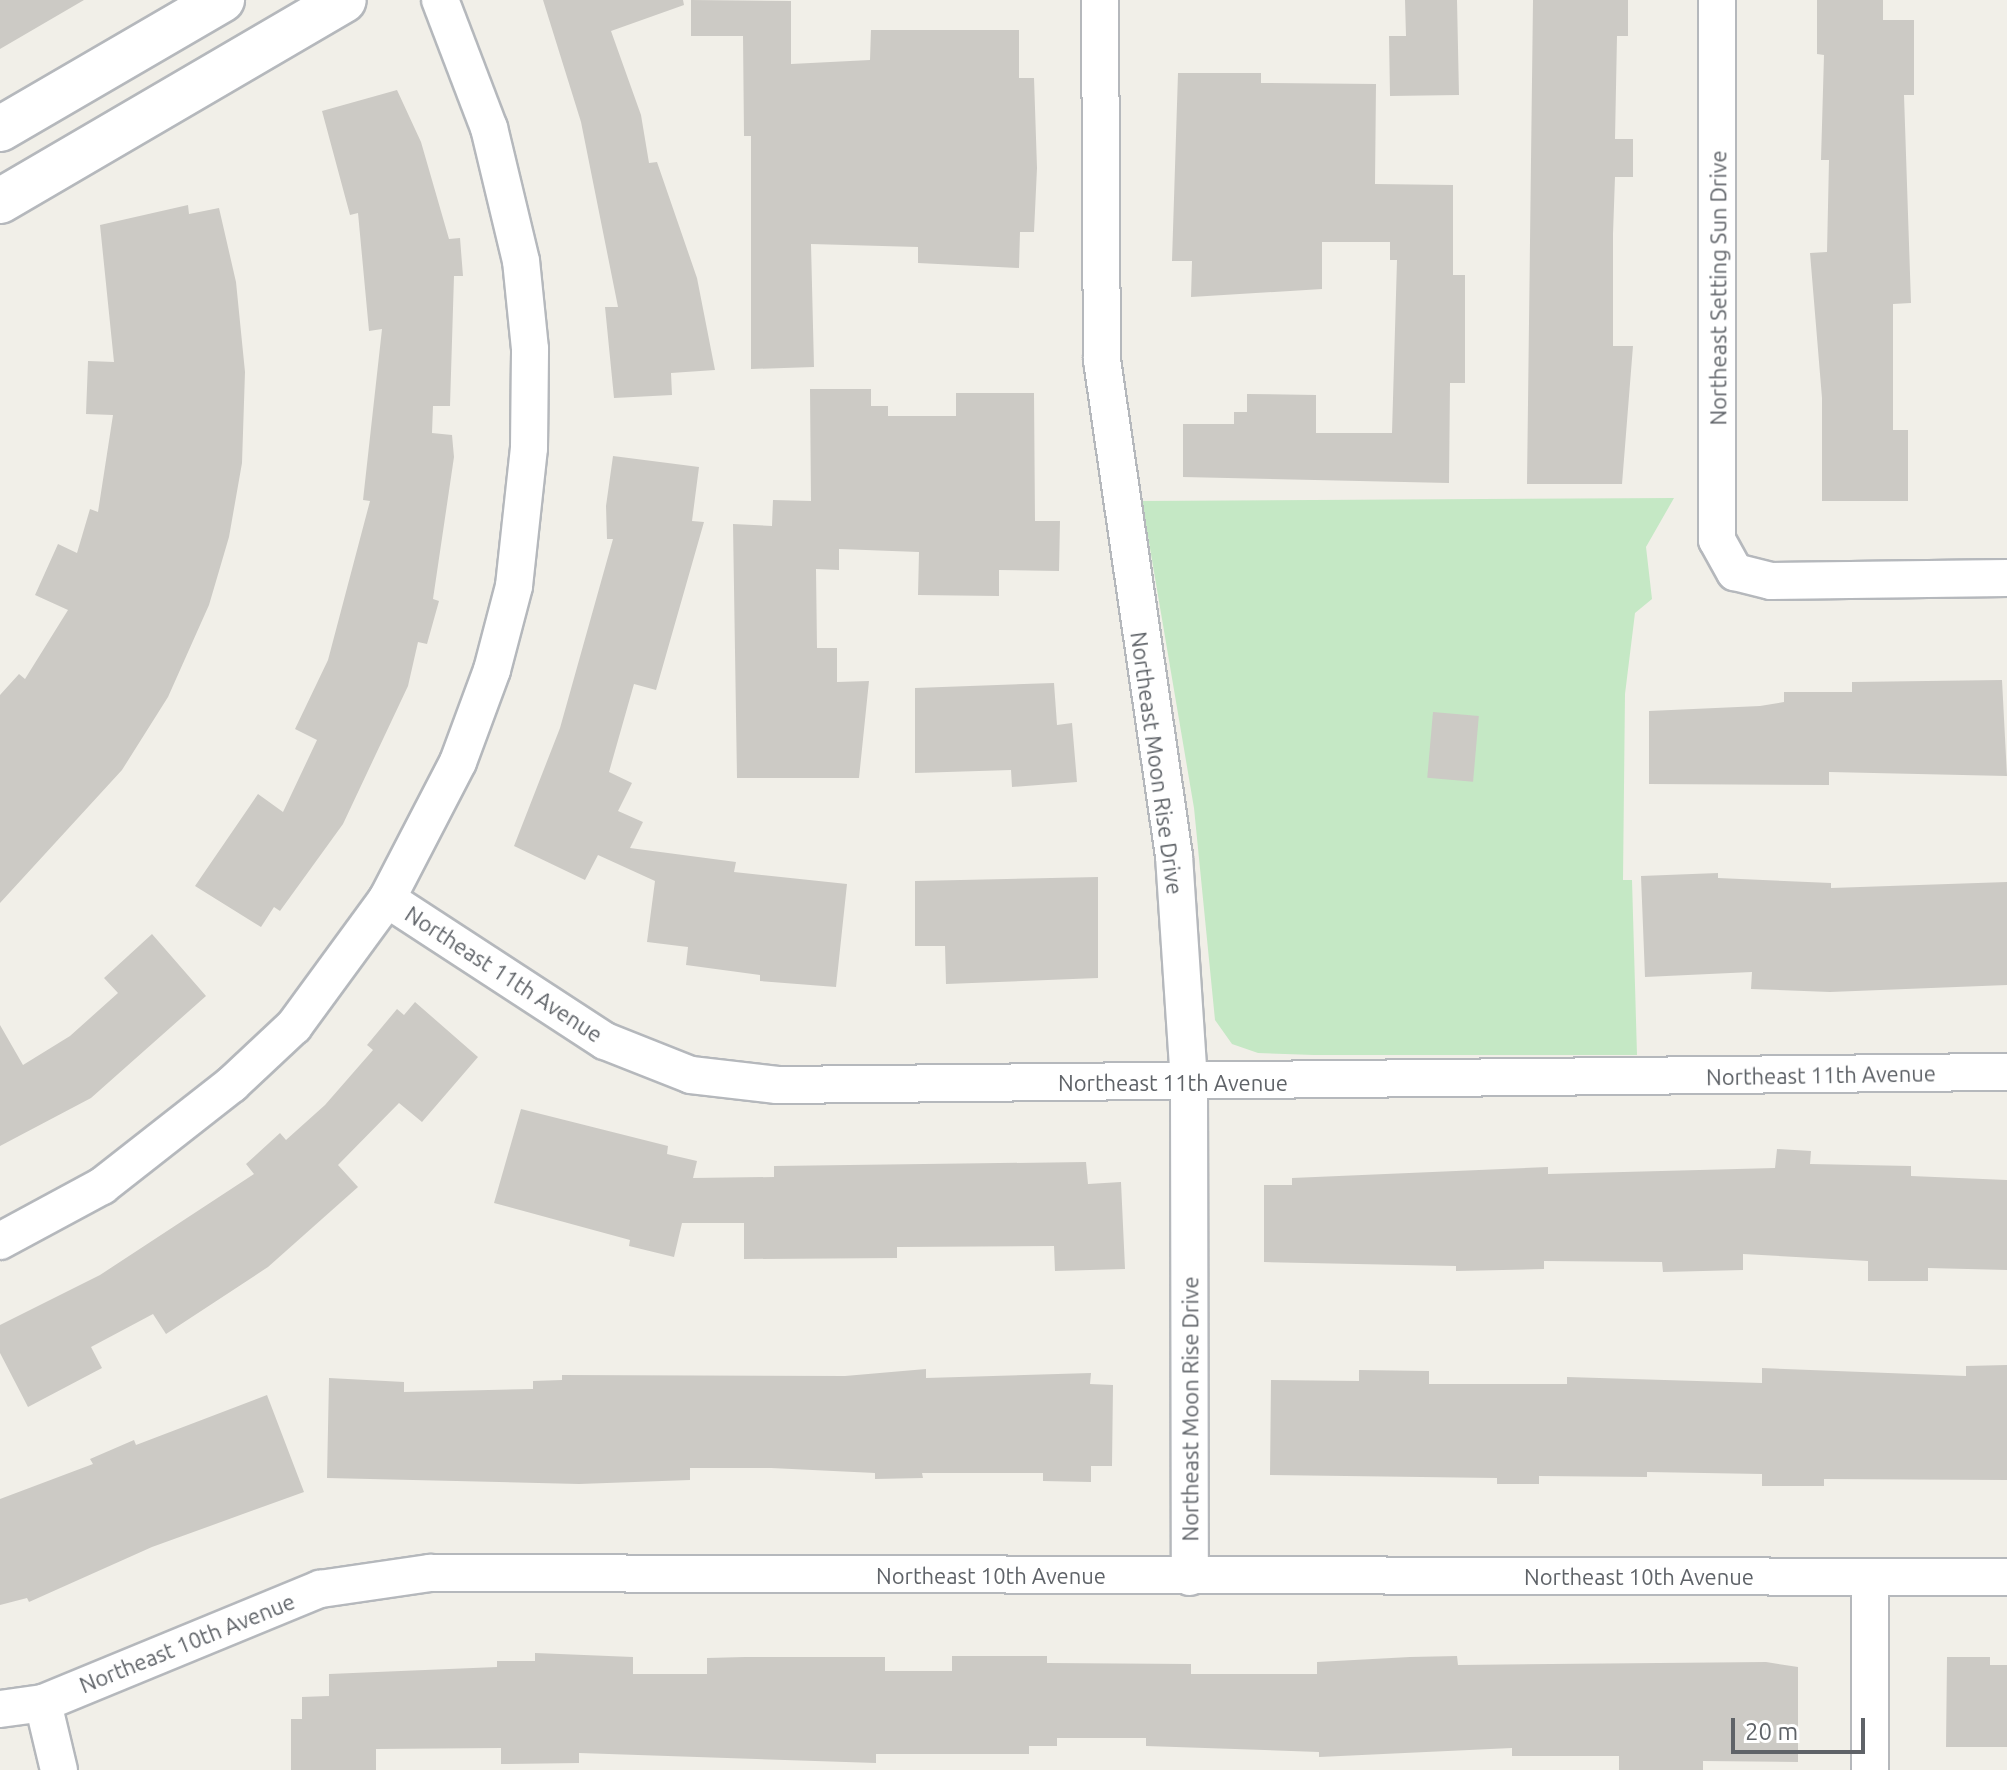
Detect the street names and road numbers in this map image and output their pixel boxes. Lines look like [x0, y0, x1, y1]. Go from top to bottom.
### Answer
street label: Northeast Setting Sun Drive [1705, 150, 1731, 426]
street label: Northeast Moon Rise Drive [1125, 630, 1189, 896]
street label: Northeast 11th Avenue [400, 900, 608, 1048]
street label: Northeast 11th Avenue [1706, 1060, 1936, 1090]
street label: Northeast 11th Avenue [1058, 1070, 1288, 1096]
street label: Northeast Moon Rise Drive [1177, 1276, 1203, 1542]
street label: Northeast 10th Avenue [876, 1563, 1106, 1589]
street label: Northeast 10th Avenue [1524, 1564, 1754, 1590]
street label: Northeast 10th Avenue [75, 1588, 299, 1698]

